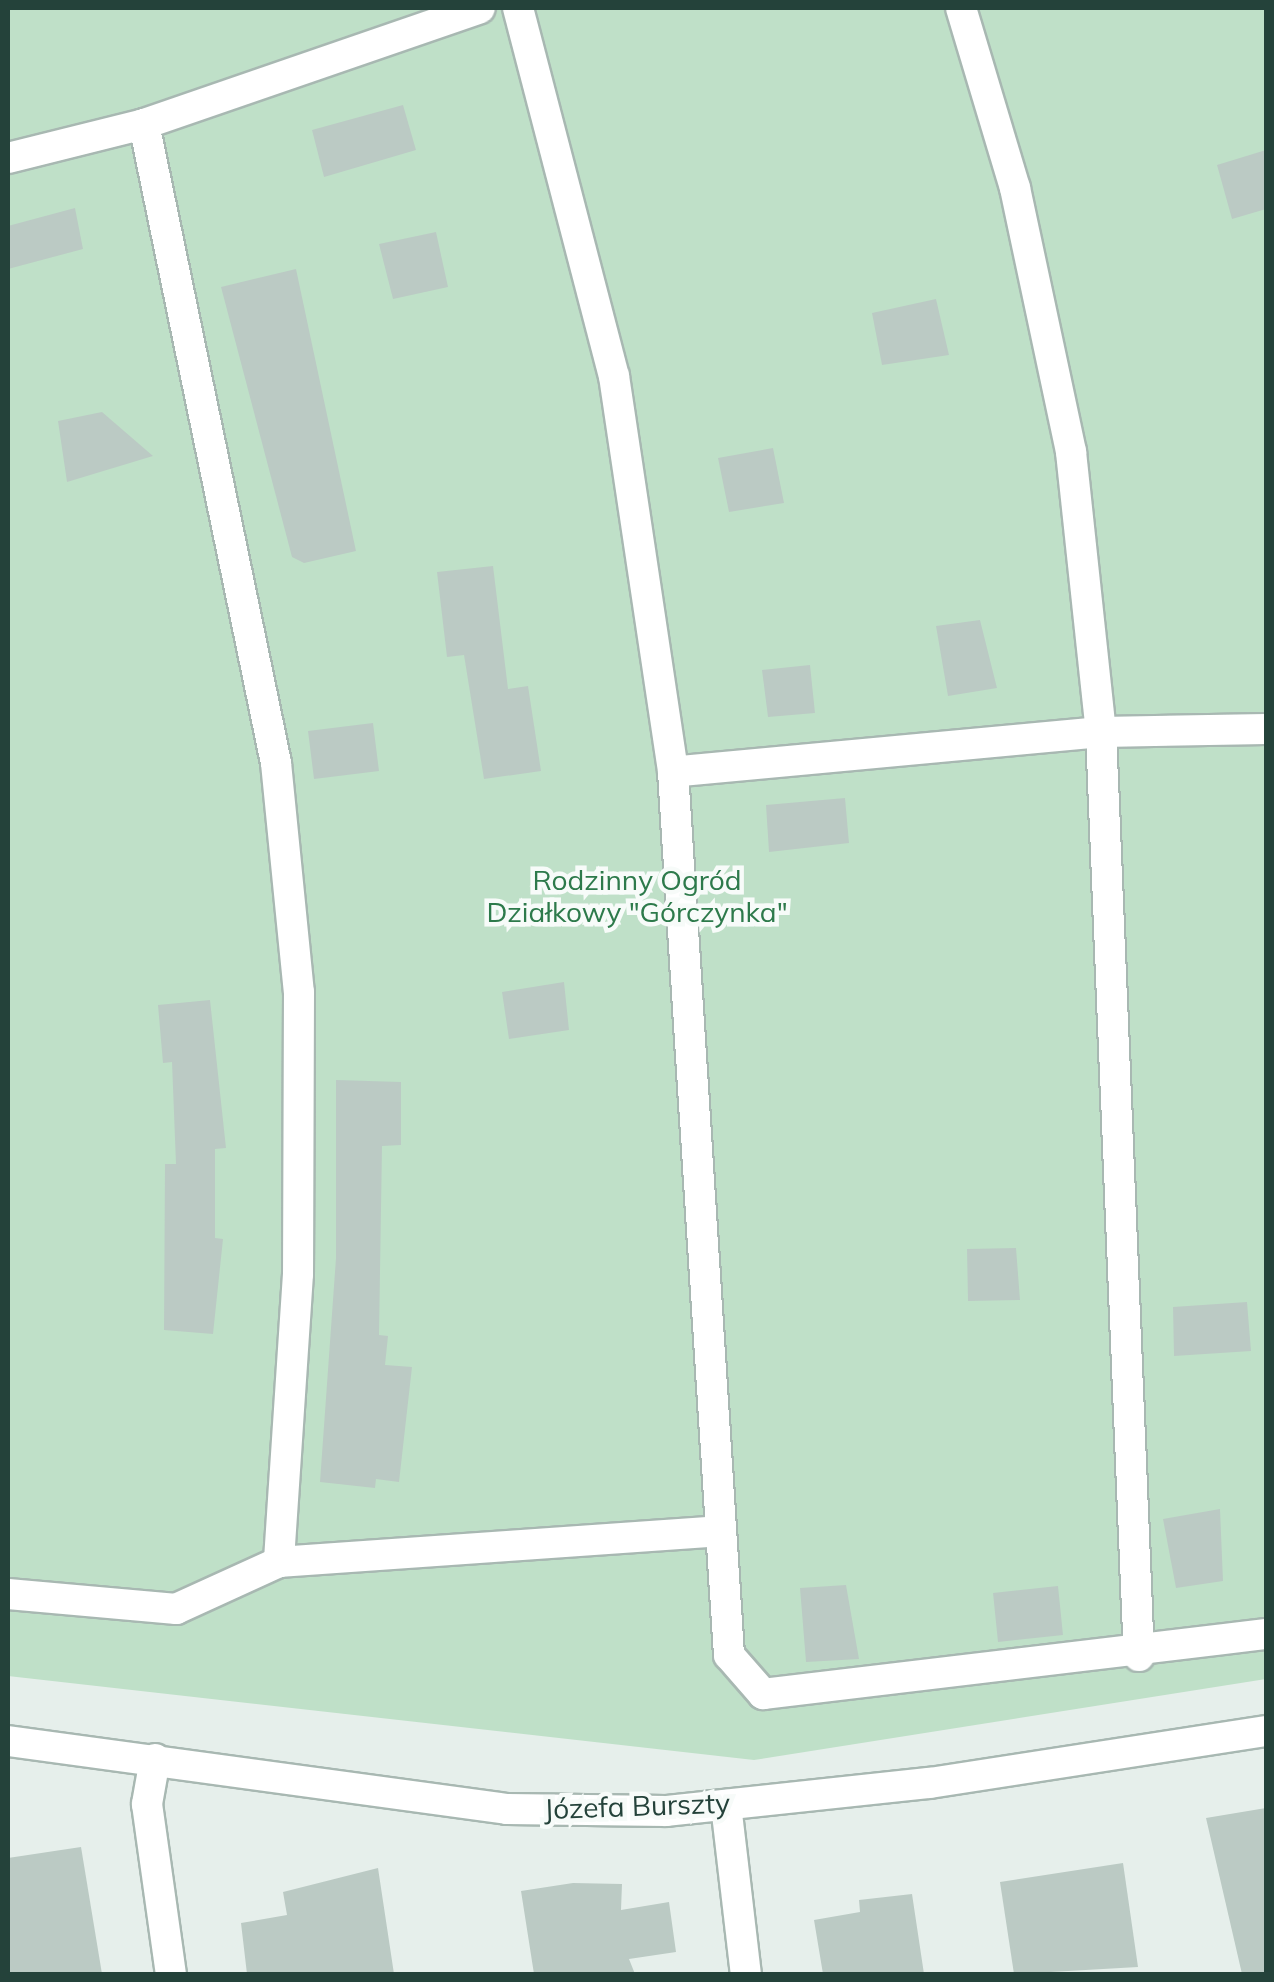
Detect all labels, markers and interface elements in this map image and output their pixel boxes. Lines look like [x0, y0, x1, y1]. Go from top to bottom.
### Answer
park label: Rodzinny Ogród Działkowy "Górczynka" [486, 863, 788, 929]
street label: Józefa Burszty [543, 1786, 731, 1826]

